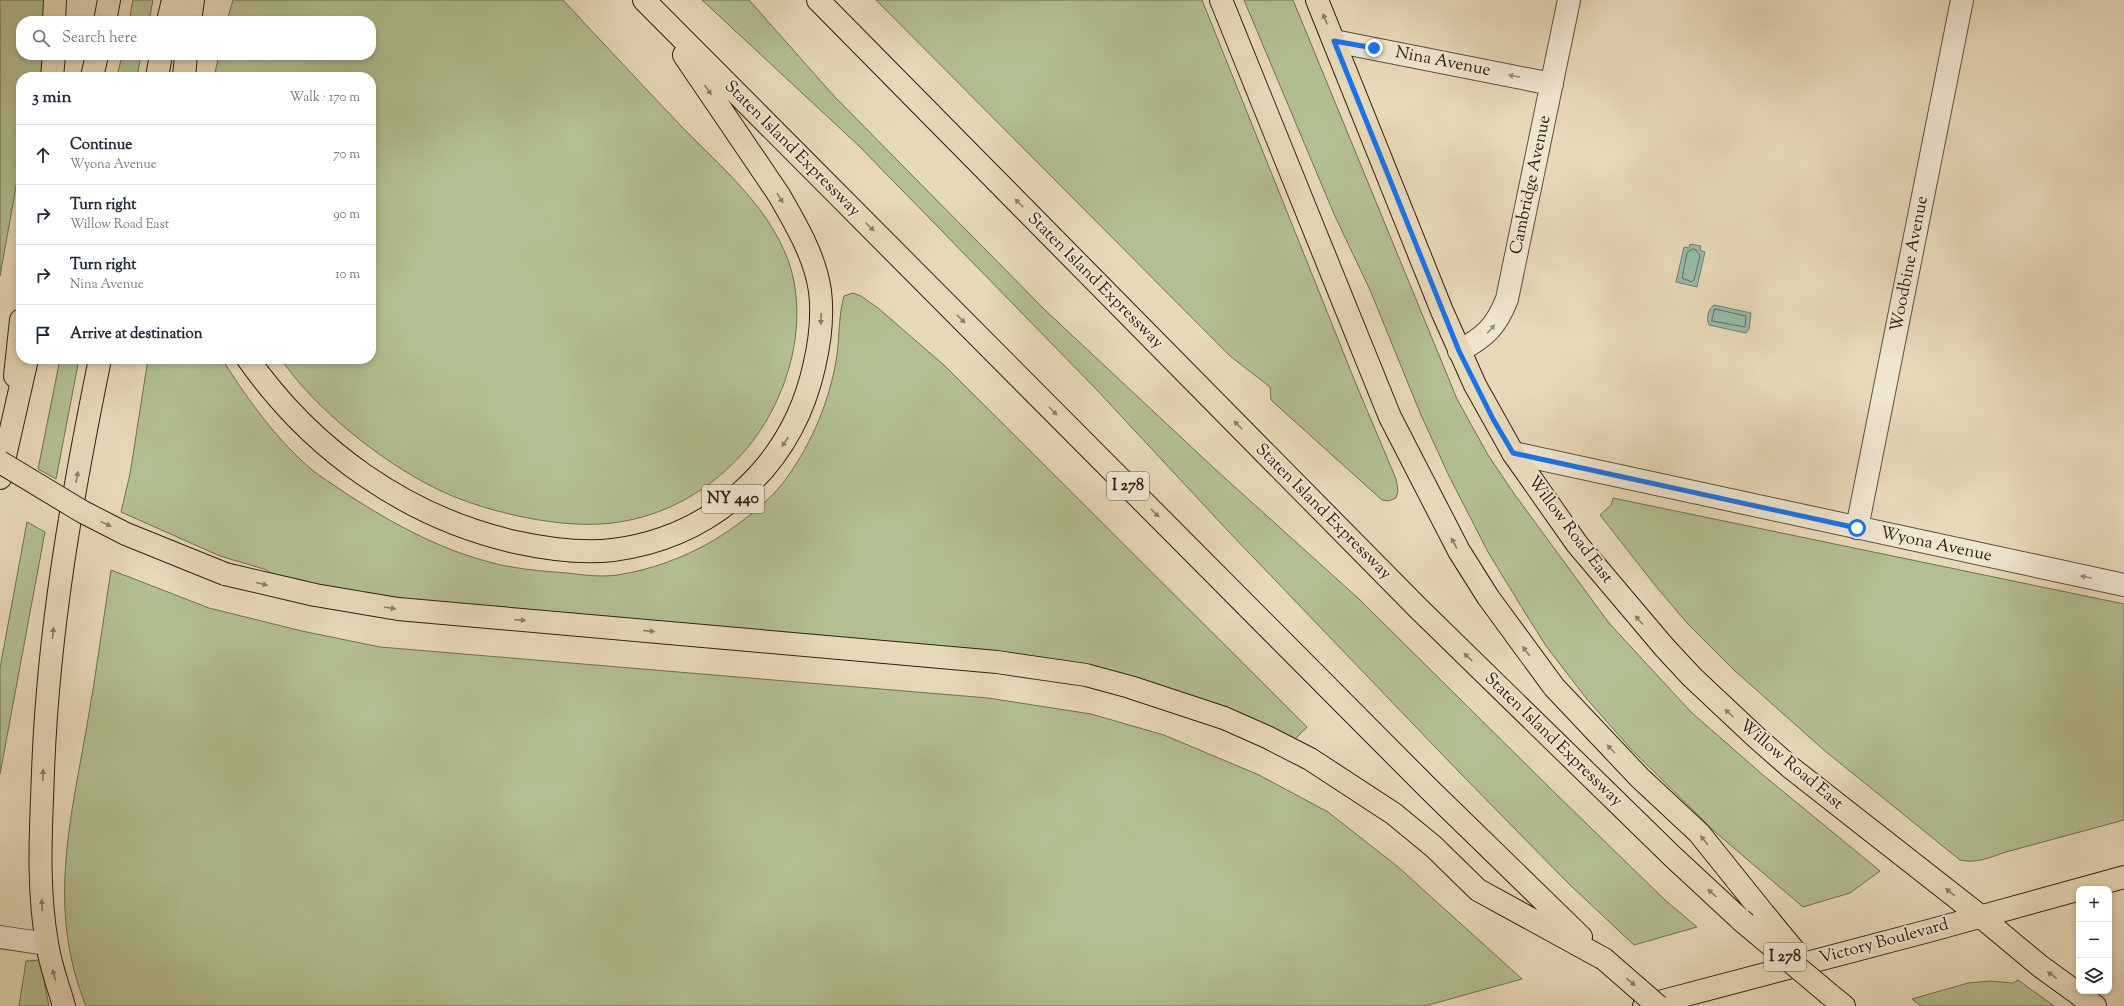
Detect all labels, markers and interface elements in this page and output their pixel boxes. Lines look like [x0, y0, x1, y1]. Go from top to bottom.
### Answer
one-way arrow [1322, 14, 1328, 25]
search box [16, 16, 376, 60]
icon: search [30, 27, 52, 49]
text: Search here [62, 28, 137, 49]
route end [1365, 39, 1383, 57]
street label: Nina Avenue [1393, 41, 1493, 83]
one-way arrow [1507, 73, 1520, 79]
street label: Staten Island Expressway [718, 75, 866, 223]
one-way arrow [704, 84, 712, 95]
text: 3 min [32, 86, 71, 110]
text: Walk · 170 m [290, 89, 360, 107]
street label: Cambridge Avenue [1505, 113, 1557, 257]
text: Continue [70, 135, 132, 156]
icon: ahead [32, 144, 54, 166]
text: 70 m [333, 146, 360, 164]
text: Wyona Avenue [70, 156, 157, 174]
one-way arrow [777, 192, 784, 203]
street label: Woodbine Avenue [1885, 194, 1935, 334]
text: Turn right [70, 195, 136, 216]
one-way arrow [1014, 198, 1024, 208]
icon: right [32, 204, 54, 226]
text: 90 m [333, 206, 360, 224]
street label: Staten Island Expressway [1021, 207, 1169, 355]
text: Willow Road East [70, 216, 169, 234]
one-way arrow [865, 222, 875, 232]
text: Turn right [70, 255, 136, 276]
icon: right [32, 264, 54, 286]
text: 10 m [335, 266, 360, 284]
text: Nina Avenue [70, 276, 144, 294]
one-way arrow [817, 313, 824, 325]
one-way arrow [956, 314, 966, 324]
one-way arrow [1486, 323, 1495, 334]
icon: arrive [32, 324, 54, 346]
text: Arrive at destination [70, 324, 203, 345]
one-way arrow [1048, 406, 1058, 416]
one-way arrow [1233, 421, 1243, 430]
one-way arrow [781, 437, 789, 447]
street label: Staten Island Expressway [1249, 438, 1397, 586]
one-way arrow [74, 471, 80, 483]
street label: Willow Road East [1521, 471, 1619, 589]
road number: I 278 [1107, 472, 1149, 500]
road number: NY 440 [702, 485, 764, 513]
one-way arrow [1150, 508, 1160, 518]
route start [1848, 519, 1866, 537]
one-way arrow [100, 521, 112, 527]
street label: Wyona Avenue [1878, 521, 1994, 569]
one-way arrow [1451, 537, 1457, 549]
one-way arrow [2080, 574, 2092, 580]
one-way arrow [256, 581, 269, 587]
one-way arrow [384, 605, 396, 611]
one-way arrow [1635, 615, 1644, 624]
one-way arrow [513, 617, 526, 624]
one-way arrow [50, 627, 56, 639]
one-way arrow [643, 628, 655, 635]
one-way arrow [1522, 645, 1531, 656]
one-way arrow [1463, 652, 1473, 662]
street label: Staten Island Expressway [1478, 667, 1628, 813]
one-way arrow [1724, 708, 1734, 718]
street label: Willow Road East [1734, 714, 1848, 816]
one-way arrow [1607, 744, 1616, 754]
one-way arrow [39, 769, 46, 781]
one-way arrow [1700, 835, 1708, 845]
map controls [2076, 886, 2112, 994]
button: + [2076, 886, 2112, 922]
one-way arrow [1944, 888, 1955, 896]
one-way arrow [1707, 889, 1717, 898]
one-way arrow [39, 899, 46, 911]
street label: Victory Boulevard [1817, 913, 1952, 971]
button: − [2076, 922, 2112, 958]
road number: I 278 [1764, 943, 1806, 971]
button: layers [2076, 958, 2112, 994]
one-way arrow [51, 969, 57, 981]
one-way arrow [2047, 971, 2058, 979]
one-way arrow [1626, 978, 1636, 987]

